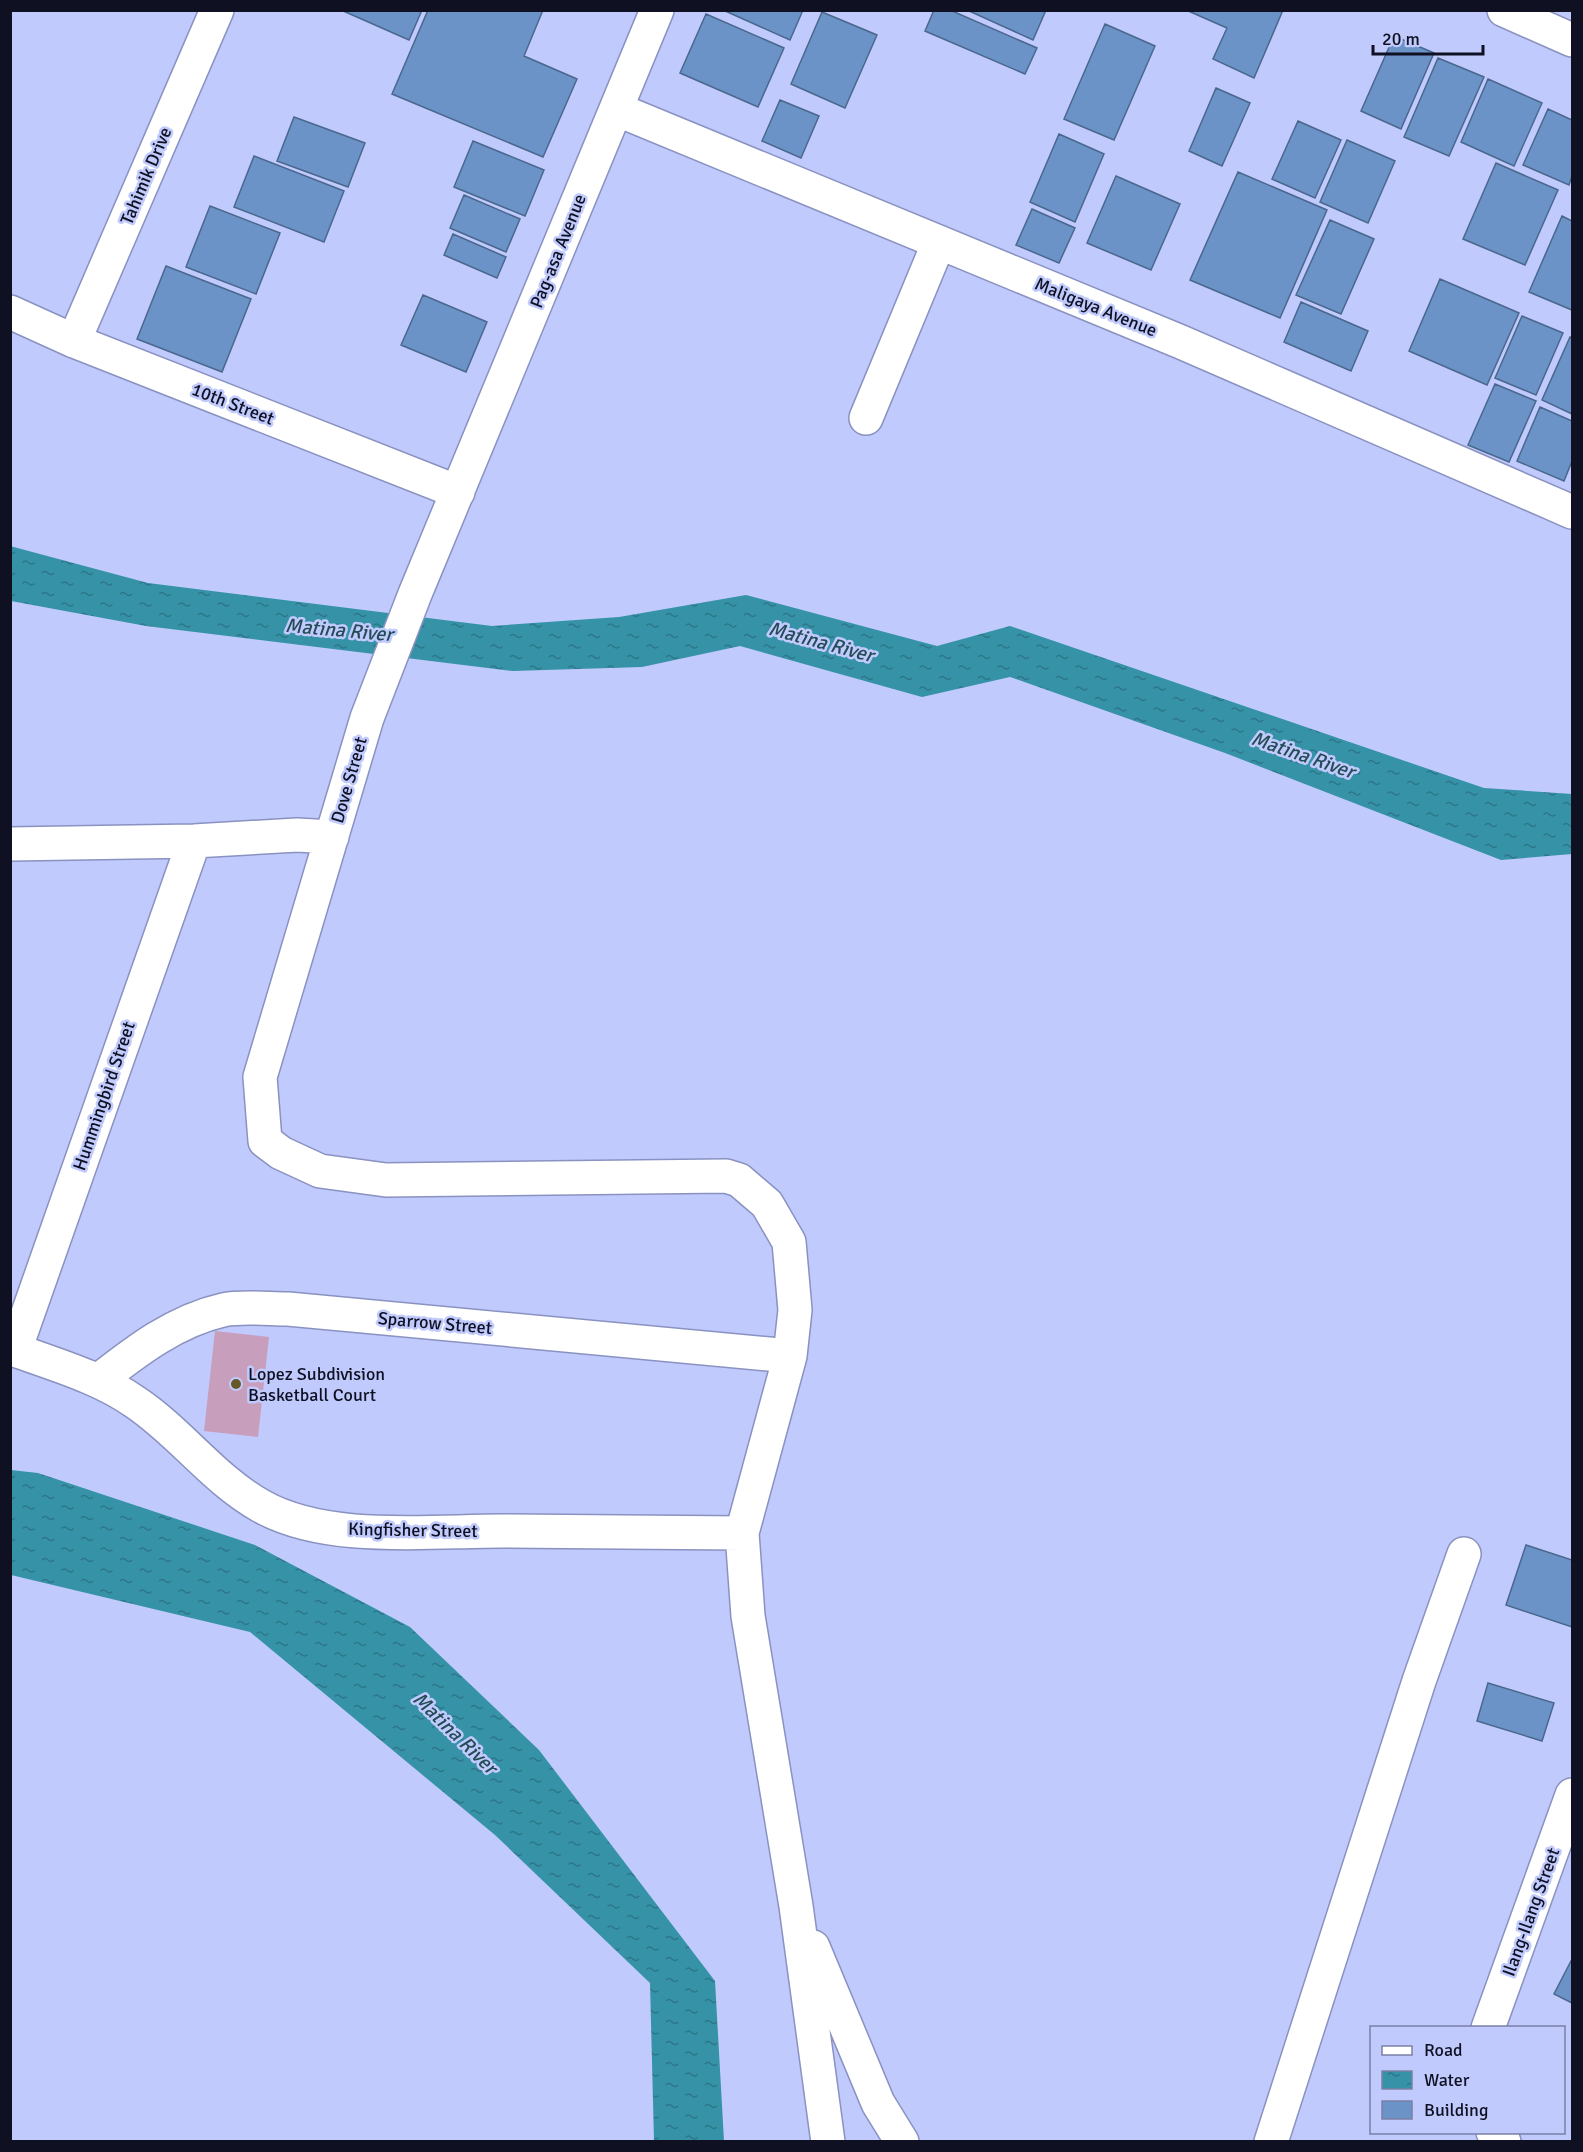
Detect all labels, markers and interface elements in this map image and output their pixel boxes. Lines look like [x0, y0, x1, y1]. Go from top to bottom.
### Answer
scale bar [1373, 18, 1482, 56]
text: 20 m [1382, 28, 1420, 50]
street label: Tahimik Drive [116, 124, 176, 228]
street label: Pag-asa Avenue [525, 191, 591, 311]
street label: Maligaya Avenue [1032, 273, 1160, 341]
street label: 10th Street [189, 378, 277, 430]
water label: Matina River [284, 613, 396, 647]
water label: Matina River [766, 616, 879, 669]
water label: Matina River [1248, 726, 1360, 785]
street label: Dove Street [326, 734, 372, 826]
street label: Hummingbird Street [68, 1019, 140, 1173]
street label: Sparrow Street [377, 1307, 493, 1339]
place label: Lopez Subdivision Basketball Court [248, 1363, 385, 1406]
marker: Lopez Subdivision Basketball Court [229, 1377, 243, 1391]
street label: Kingfisher Street [348, 1518, 478, 1542]
water label: Matina River [408, 1687, 504, 1781]
street label: Ilang-Ilang Street [1498, 1845, 1564, 1979]
legend [1370, 2026, 1565, 2134]
text: Road [1424, 2039, 1463, 2061]
text: Water [1424, 2069, 1470, 2091]
text: Building [1424, 2099, 1488, 2121]

